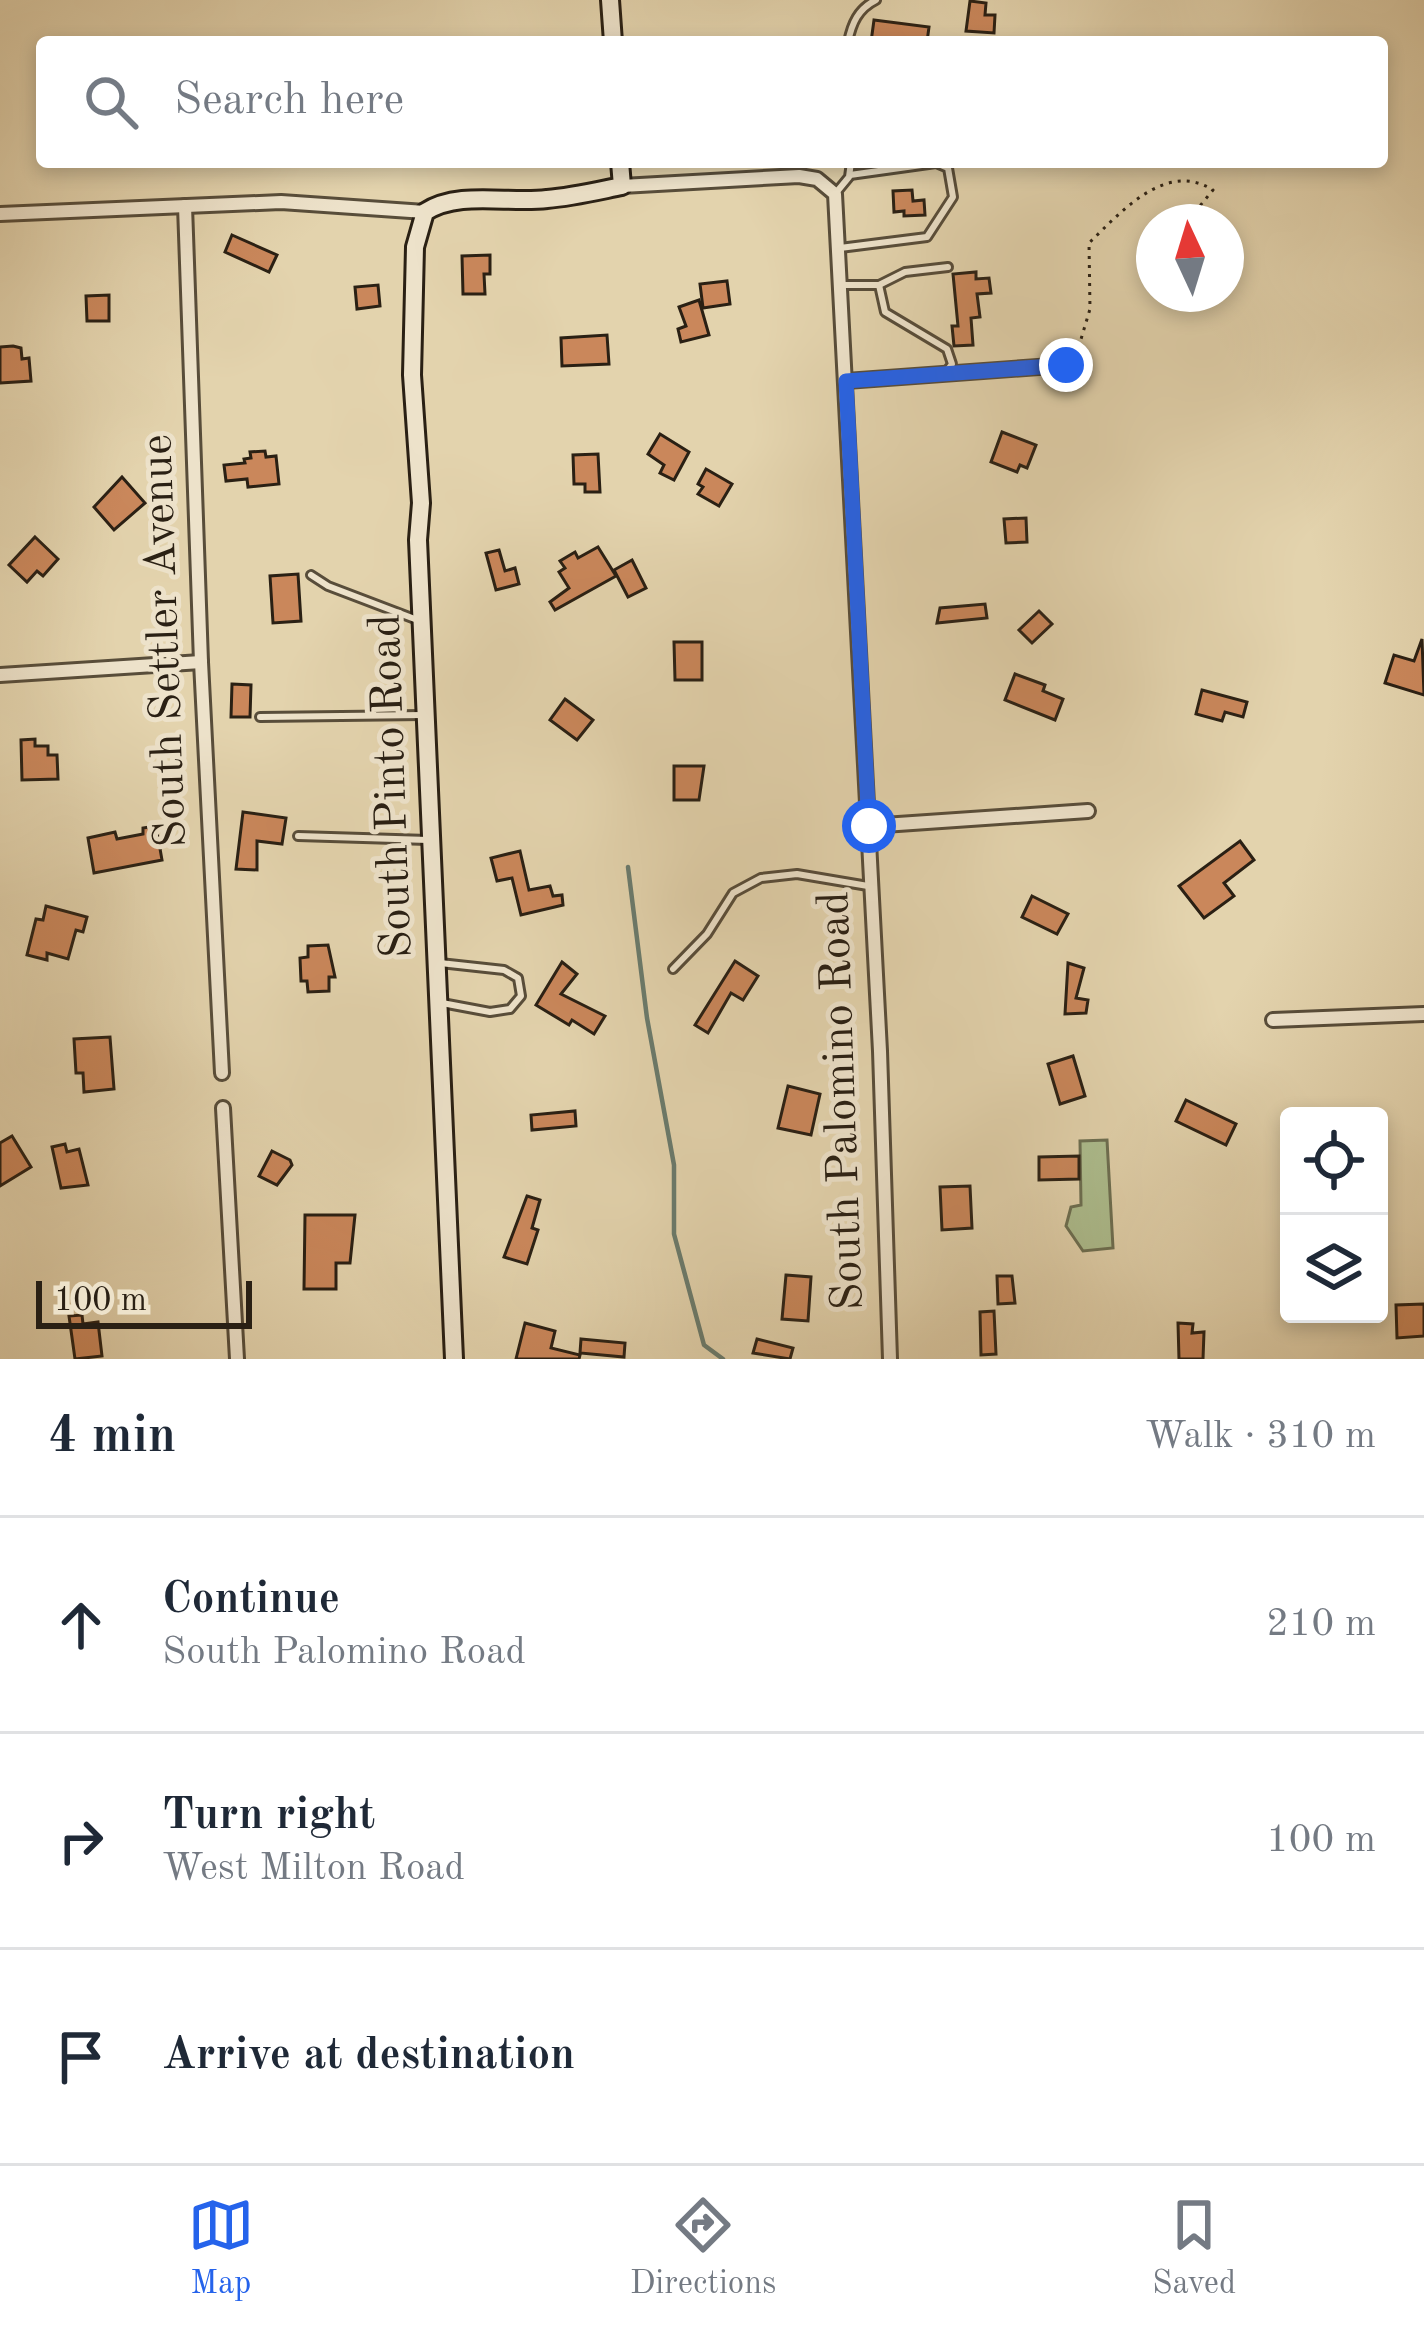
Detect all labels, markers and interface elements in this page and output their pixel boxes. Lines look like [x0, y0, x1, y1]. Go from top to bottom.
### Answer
search box [36, 36, 1388, 168]
icon: search [78, 69, 144, 135]
text: Search here [174, 79, 404, 124]
north arrow [1136, 204, 1244, 312]
route end [1039, 338, 1093, 392]
street label: South Settler Avenue [136, 433, 196, 849]
street label: South Pinto Road [364, 613, 422, 959]
route start [842, 799, 896, 853]
street label: South Palomino Road [813, 890, 873, 1312]
map controls [1280, 1107, 1388, 1323]
button: locate [1280, 1107, 1388, 1215]
button: layers [1280, 1215, 1388, 1323]
scale bar [36, 1275, 252, 1328]
text: 100 m [54, 1285, 147, 1318]
text: 4 min [48, 1412, 176, 1463]
text: Walk · 310 m [1145, 1417, 1376, 1456]
text: Continue [162, 1578, 340, 1623]
icon: ahead [48, 1592, 114, 1658]
text: 210 m [1266, 1605, 1376, 1644]
text: South Palomino Road [162, 1633, 526, 1672]
text: Turn right [162, 1794, 375, 1839]
icon: right [48, 1808, 114, 1874]
text: 100 m [1266, 1821, 1376, 1860]
text: West Milton Road [162, 1849, 465, 1888]
icon: arrive [48, 2024, 114, 2090]
text: Arrive at destination [162, 2034, 575, 2079]
tab: Map [188, 2192, 254, 2305]
tab: Directions [630, 2192, 776, 2305]
tab: Saved [1152, 2192, 1236, 2305]

